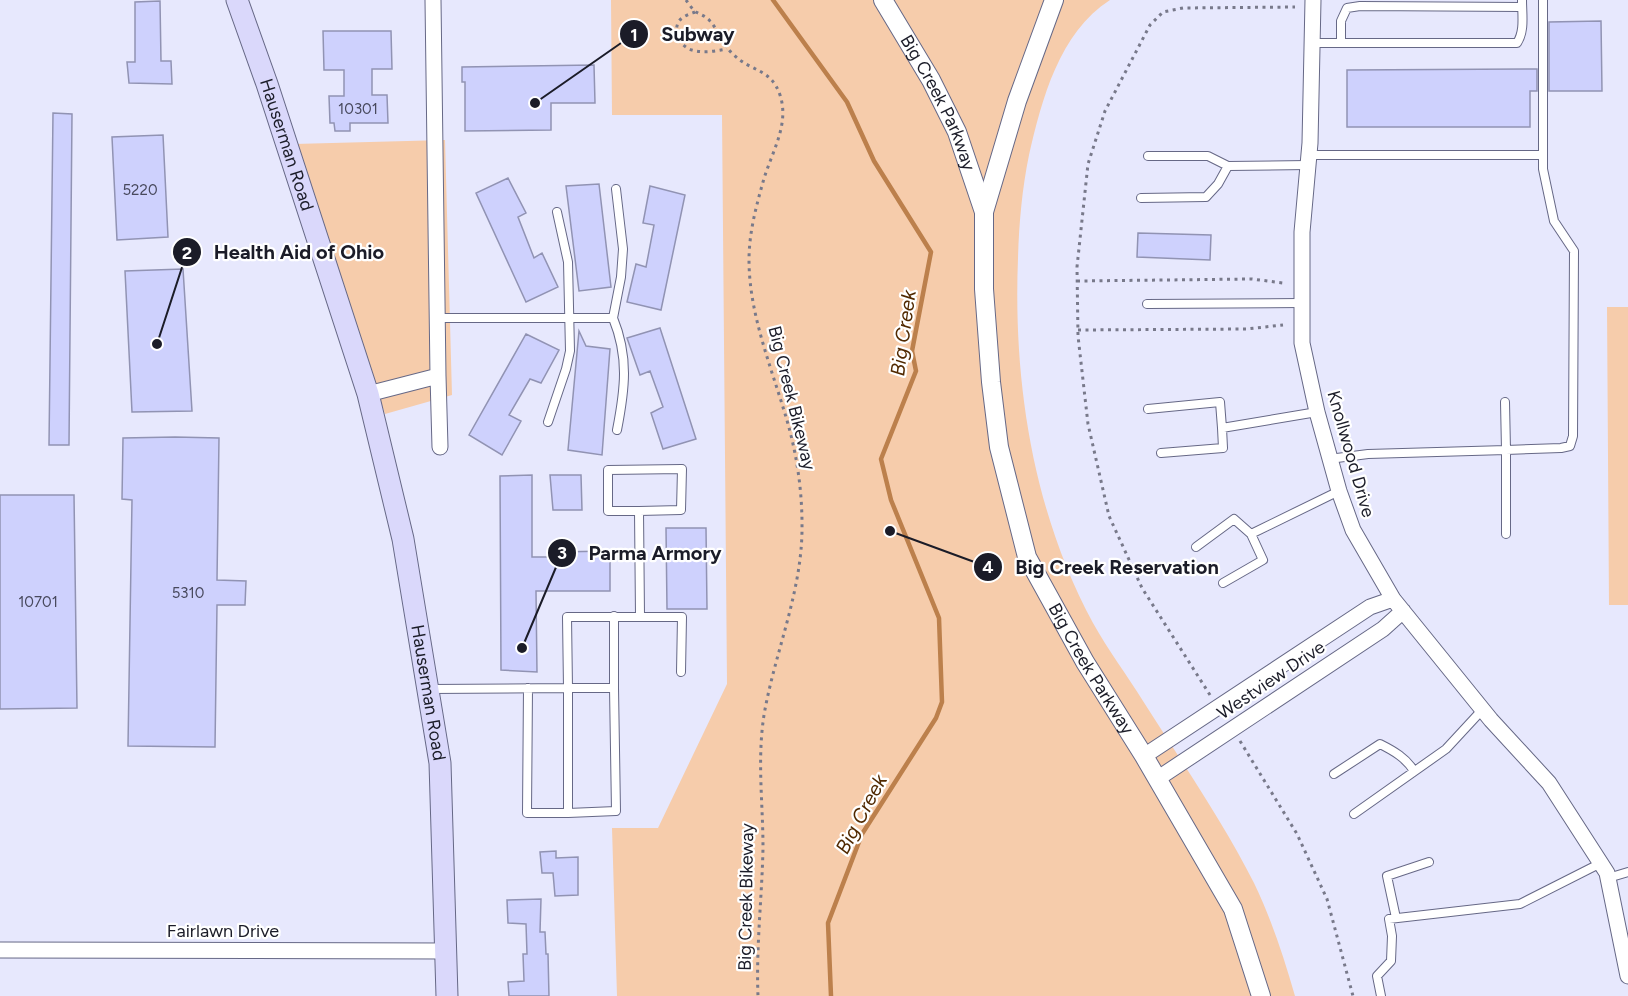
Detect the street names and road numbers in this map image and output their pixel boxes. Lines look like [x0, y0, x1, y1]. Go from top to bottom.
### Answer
street label: Big Creek Parkway [895, 31, 980, 174]
street label: Hauserman Road [255, 76, 319, 213]
street label: Big Creek Bikeway [763, 324, 821, 473]
street label: Knollwood Drive [1322, 388, 1380, 520]
street label: Big Creek Parkway [1044, 599, 1139, 739]
street label: Hauserman Road [406, 623, 450, 762]
street label: Westview Drive [1213, 636, 1329, 724]
street label: Big Creek Bikeway [734, 822, 758, 971]
street label: Fairlawn Drive [167, 920, 279, 942]

